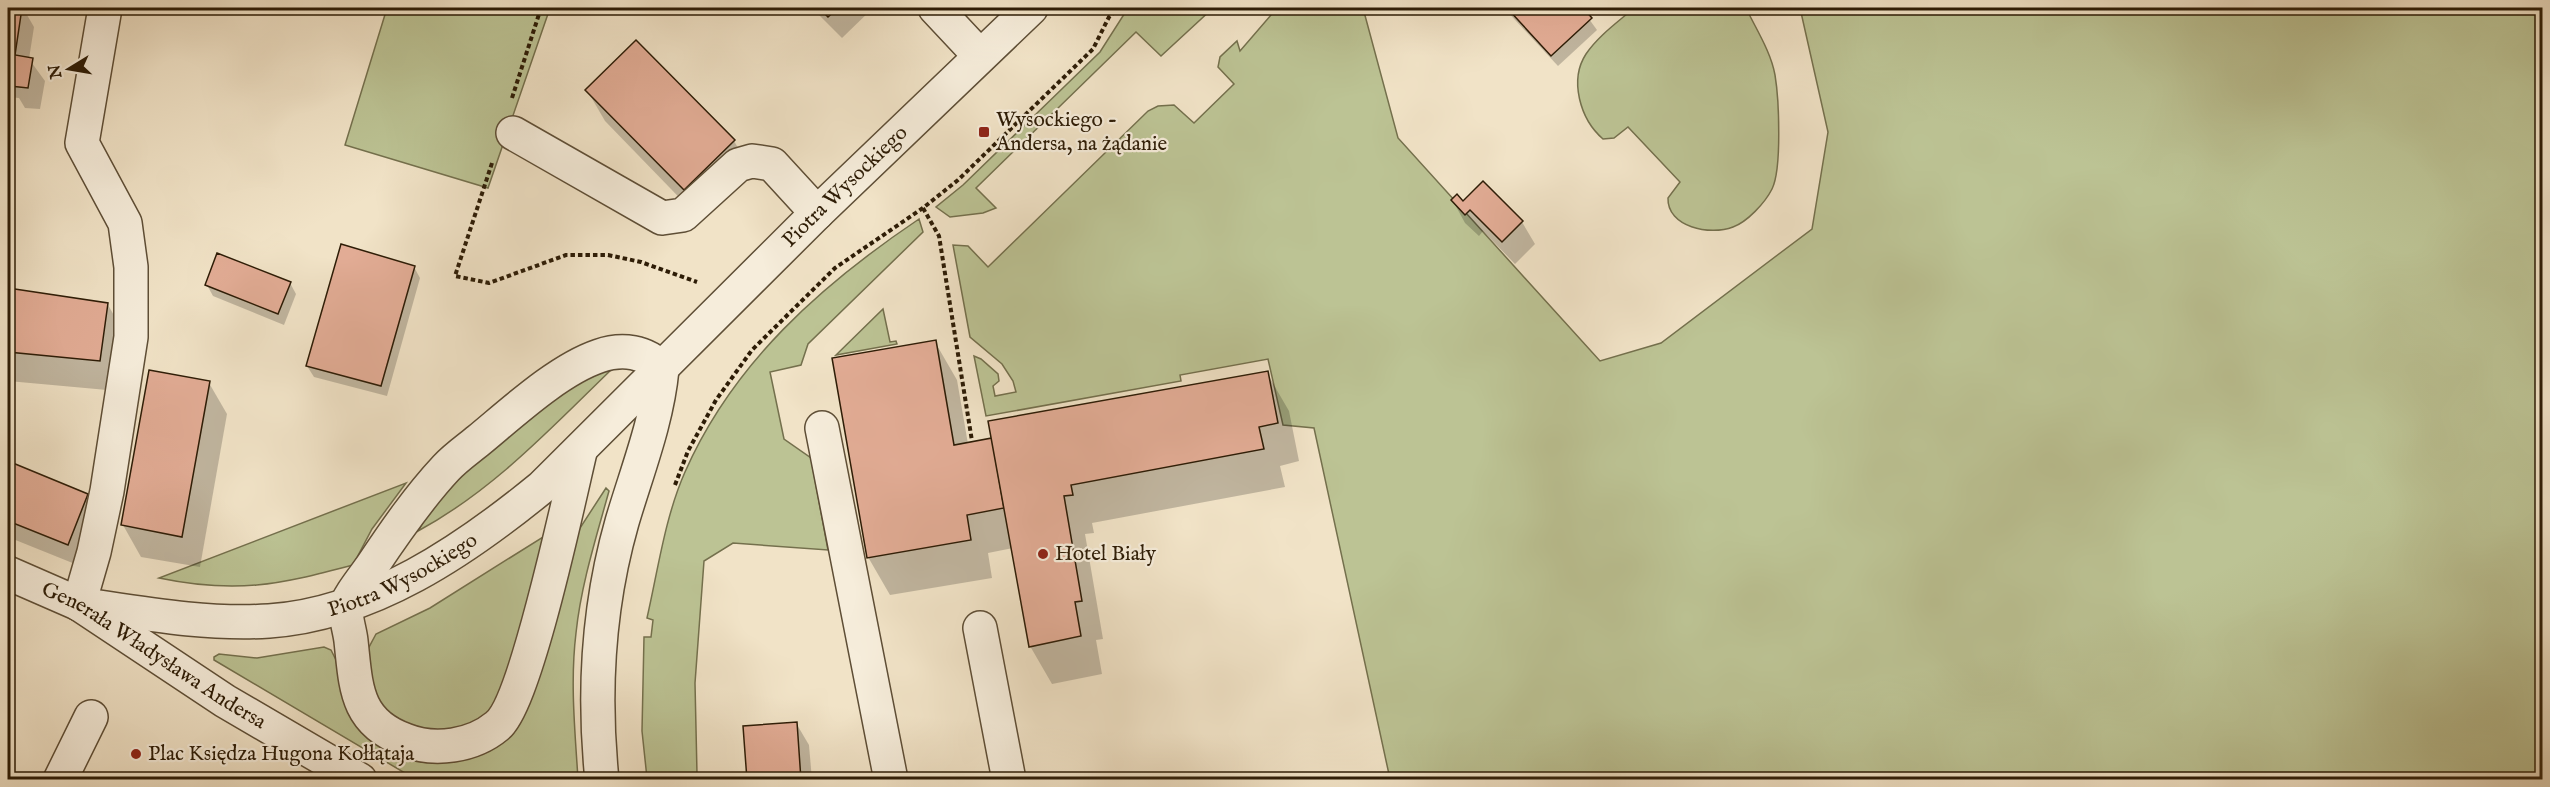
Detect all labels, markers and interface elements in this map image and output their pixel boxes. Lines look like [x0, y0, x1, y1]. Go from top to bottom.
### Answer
north arrow [39, 39, 99, 99]
text: N [45, 63, 68, 81]
place label: Wysockiego - Andersa, na żądanie [995, 107, 1168, 158]
street label: Piotra Wysockiego [777, 120, 914, 253]
marker: Wysockiego - Andersa, na żądanie [977, 125, 991, 139]
street label: Piotra Wysockiego [325, 527, 483, 624]
place label: Hotel Biały [1055, 541, 1157, 568]
marker: Hotel Biały [1036, 547, 1050, 561]
street label: Generała Władysława Andersa [37, 576, 272, 736]
place label: Plac Księdza Hugona Kołłątaja [148, 741, 415, 768]
marker: Plac Księdza Hugona Kołłątaja [129, 747, 143, 761]

